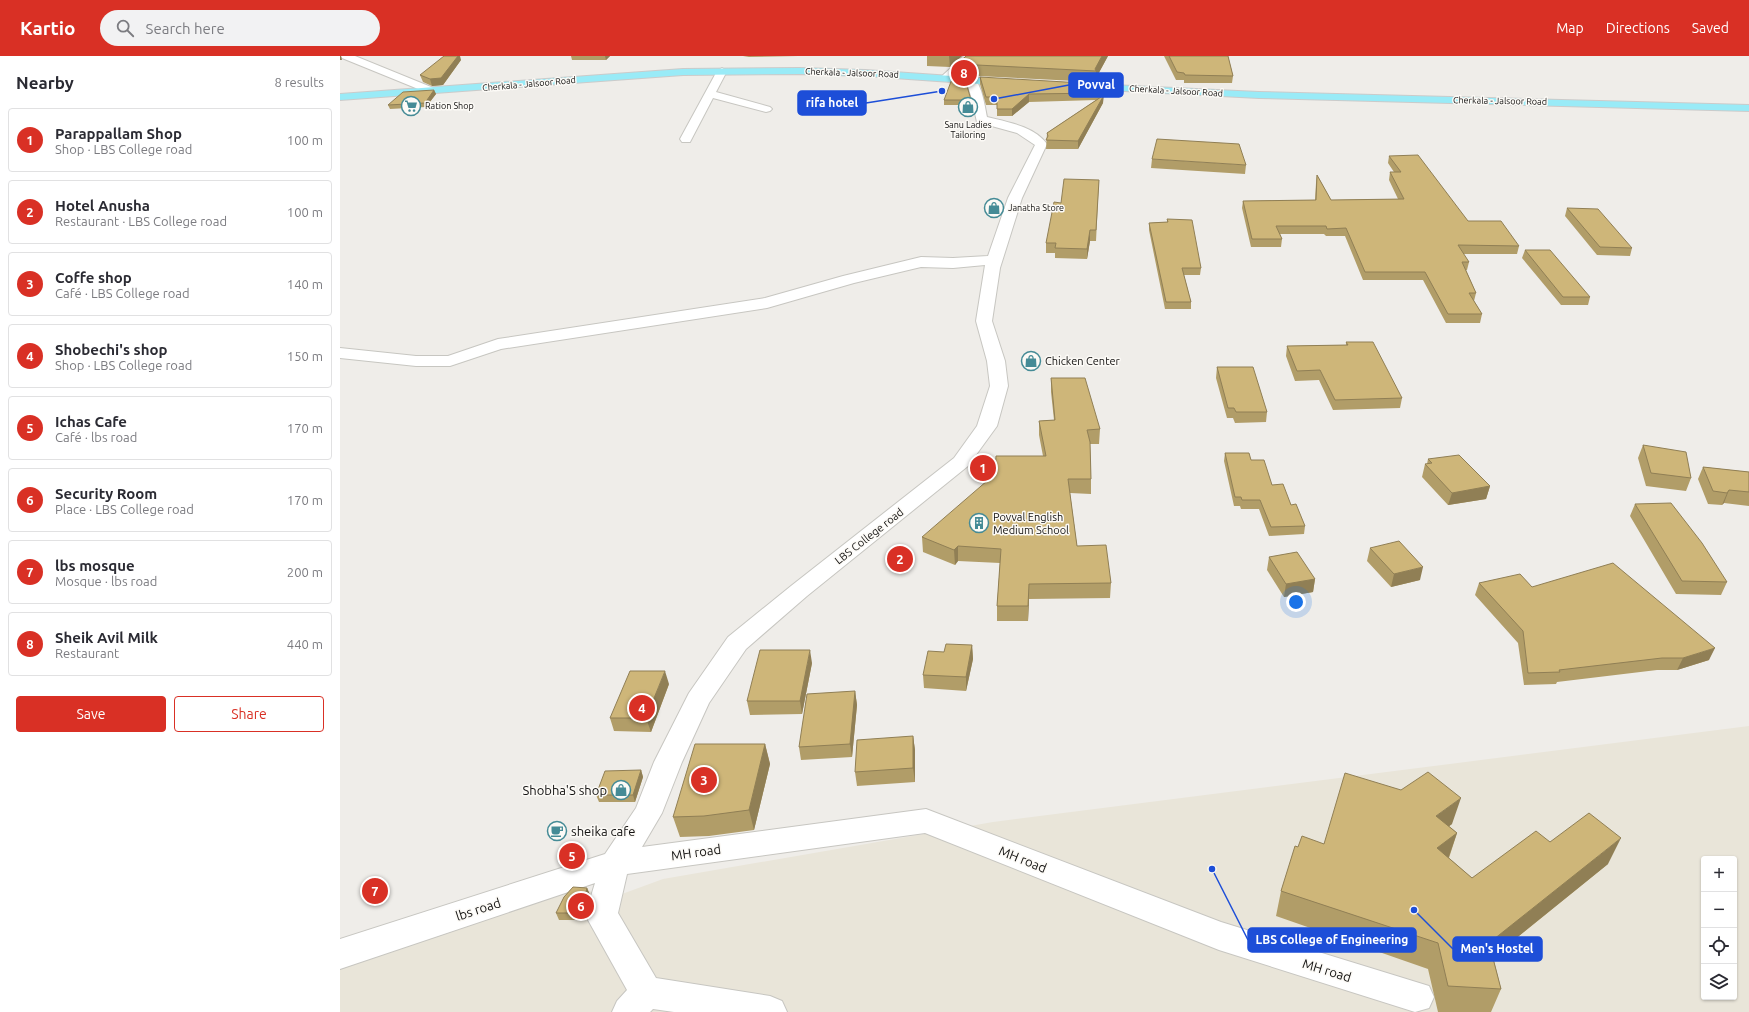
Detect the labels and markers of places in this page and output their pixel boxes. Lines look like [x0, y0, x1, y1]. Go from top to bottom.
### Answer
pin: 8 [951, 58, 977, 88]
callout: Povval [1069, 73, 1123, 97]
callout: rifa hotel [798, 91, 866, 115]
supermarket icon: Ration Shop [400, 95, 422, 117]
shop icon: Sanu Ladies Tailoring [957, 96, 979, 118]
place label: Ration Shop [425, 101, 474, 111]
place label: Sanu Ladies Tailoring [944, 120, 992, 140]
shop icon: Janatha Store [983, 197, 1005, 219]
place label: Janatha Store [1008, 203, 1064, 213]
shop icon: Chicken Center [1020, 350, 1042, 372]
place label: Chicken Center [1045, 355, 1121, 367]
pin: 1 [970, 453, 996, 483]
place label: Povval English Medium School [993, 511, 1069, 536]
building icon: Povval English Medium School [968, 512, 990, 534]
pin: 2 [887, 544, 913, 574]
pin: 4 [629, 693, 655, 723]
pin: 3 [691, 765, 717, 795]
shop icon: Shobha'S shop [610, 779, 632, 801]
place label: Shobha'S shop [522, 783, 607, 797]
cafe icon: sheika cafe [546, 820, 568, 842]
place label: sheika cafe [571, 824, 635, 838]
pin: 5 [559, 841, 585, 871]
pin: 7 [362, 876, 388, 906]
pin: 6 [568, 891, 594, 921]
callout: LBS College of Engineering [1248, 928, 1416, 952]
callout: Men's Hostel [1453, 937, 1542, 961]

